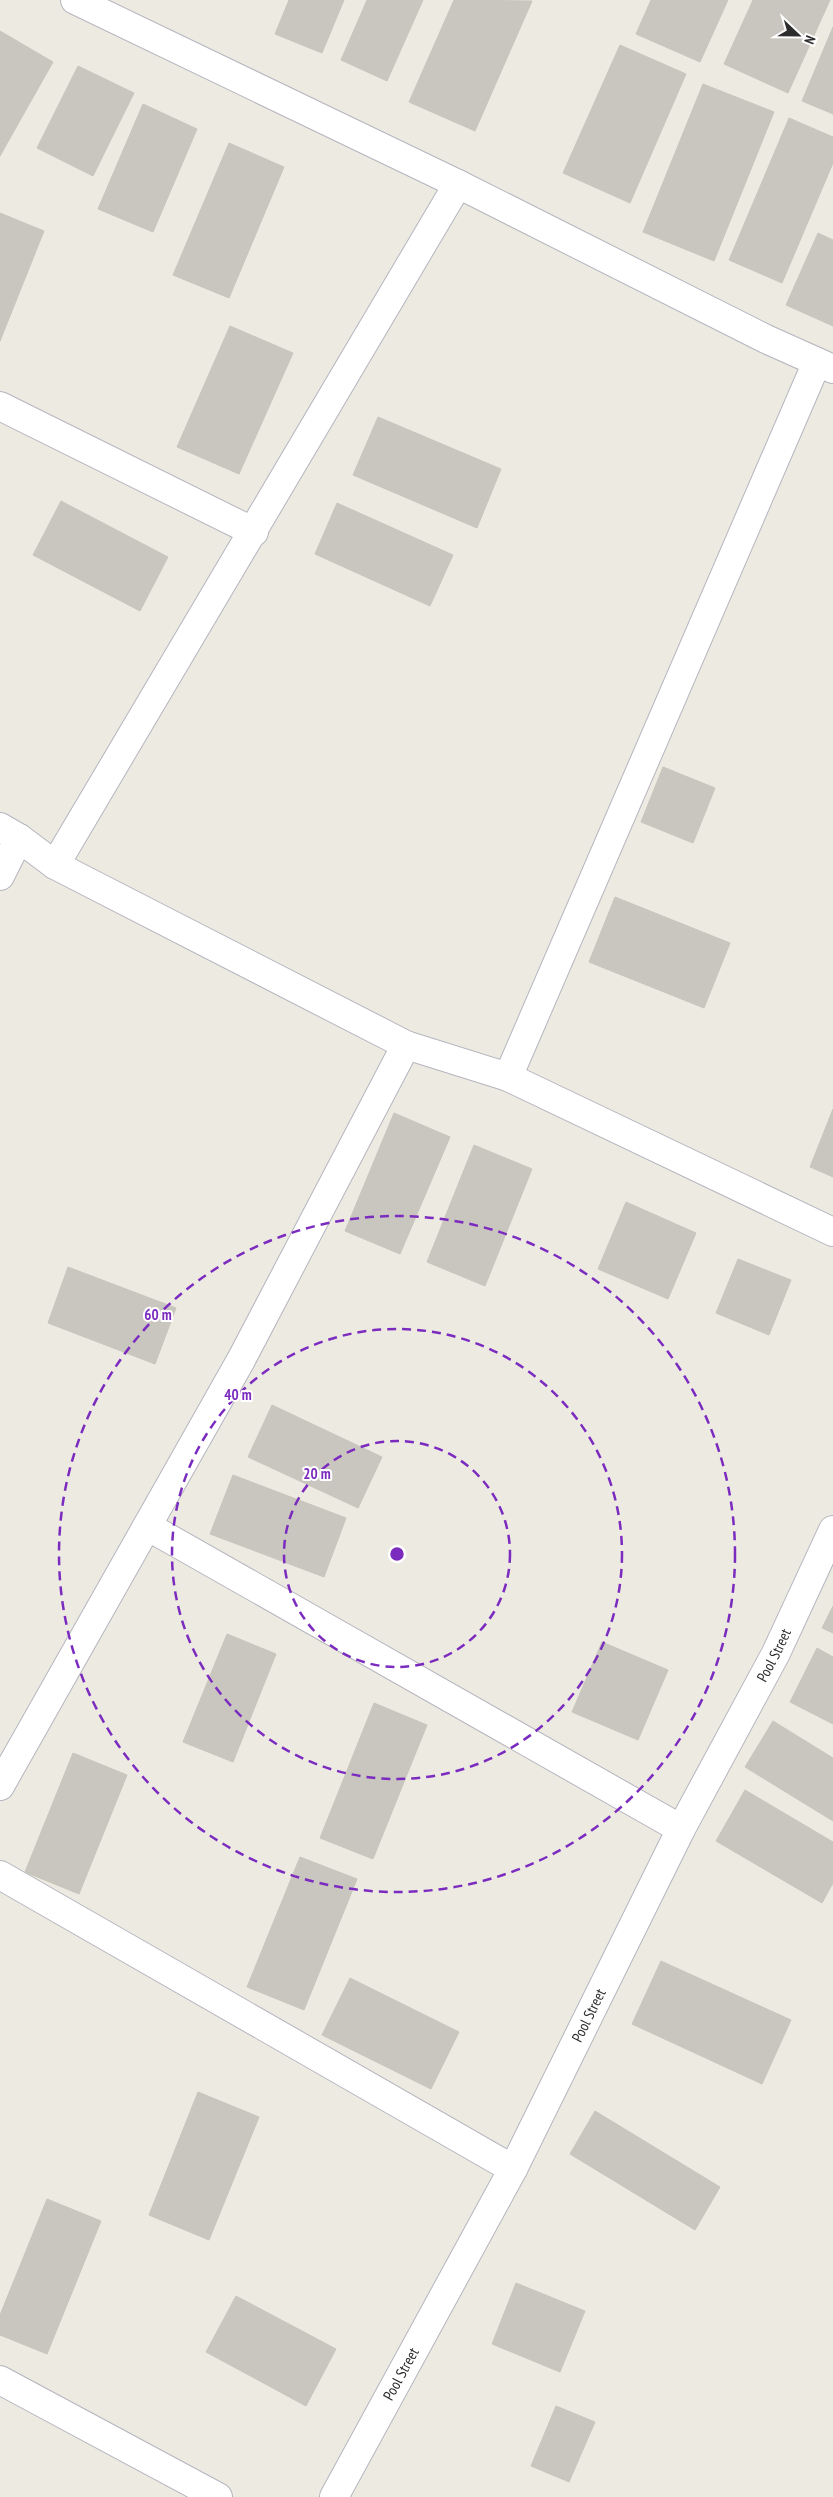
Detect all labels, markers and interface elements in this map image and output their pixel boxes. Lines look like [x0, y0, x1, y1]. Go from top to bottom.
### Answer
north arrow [773, 10, 823, 60]
text: N [800, 33, 820, 47]
text: 60 m [144, 1305, 172, 1324]
text: 40 m [224, 1385, 252, 1404]
text: 20 m [303, 1464, 331, 1483]
centre of rings [388, 1545, 406, 1563]
street label: Pool Street [752, 1626, 795, 1685]
street label: Pool Street [567, 1985, 610, 2045]
street label: Pool Street [379, 2344, 423, 2403]

